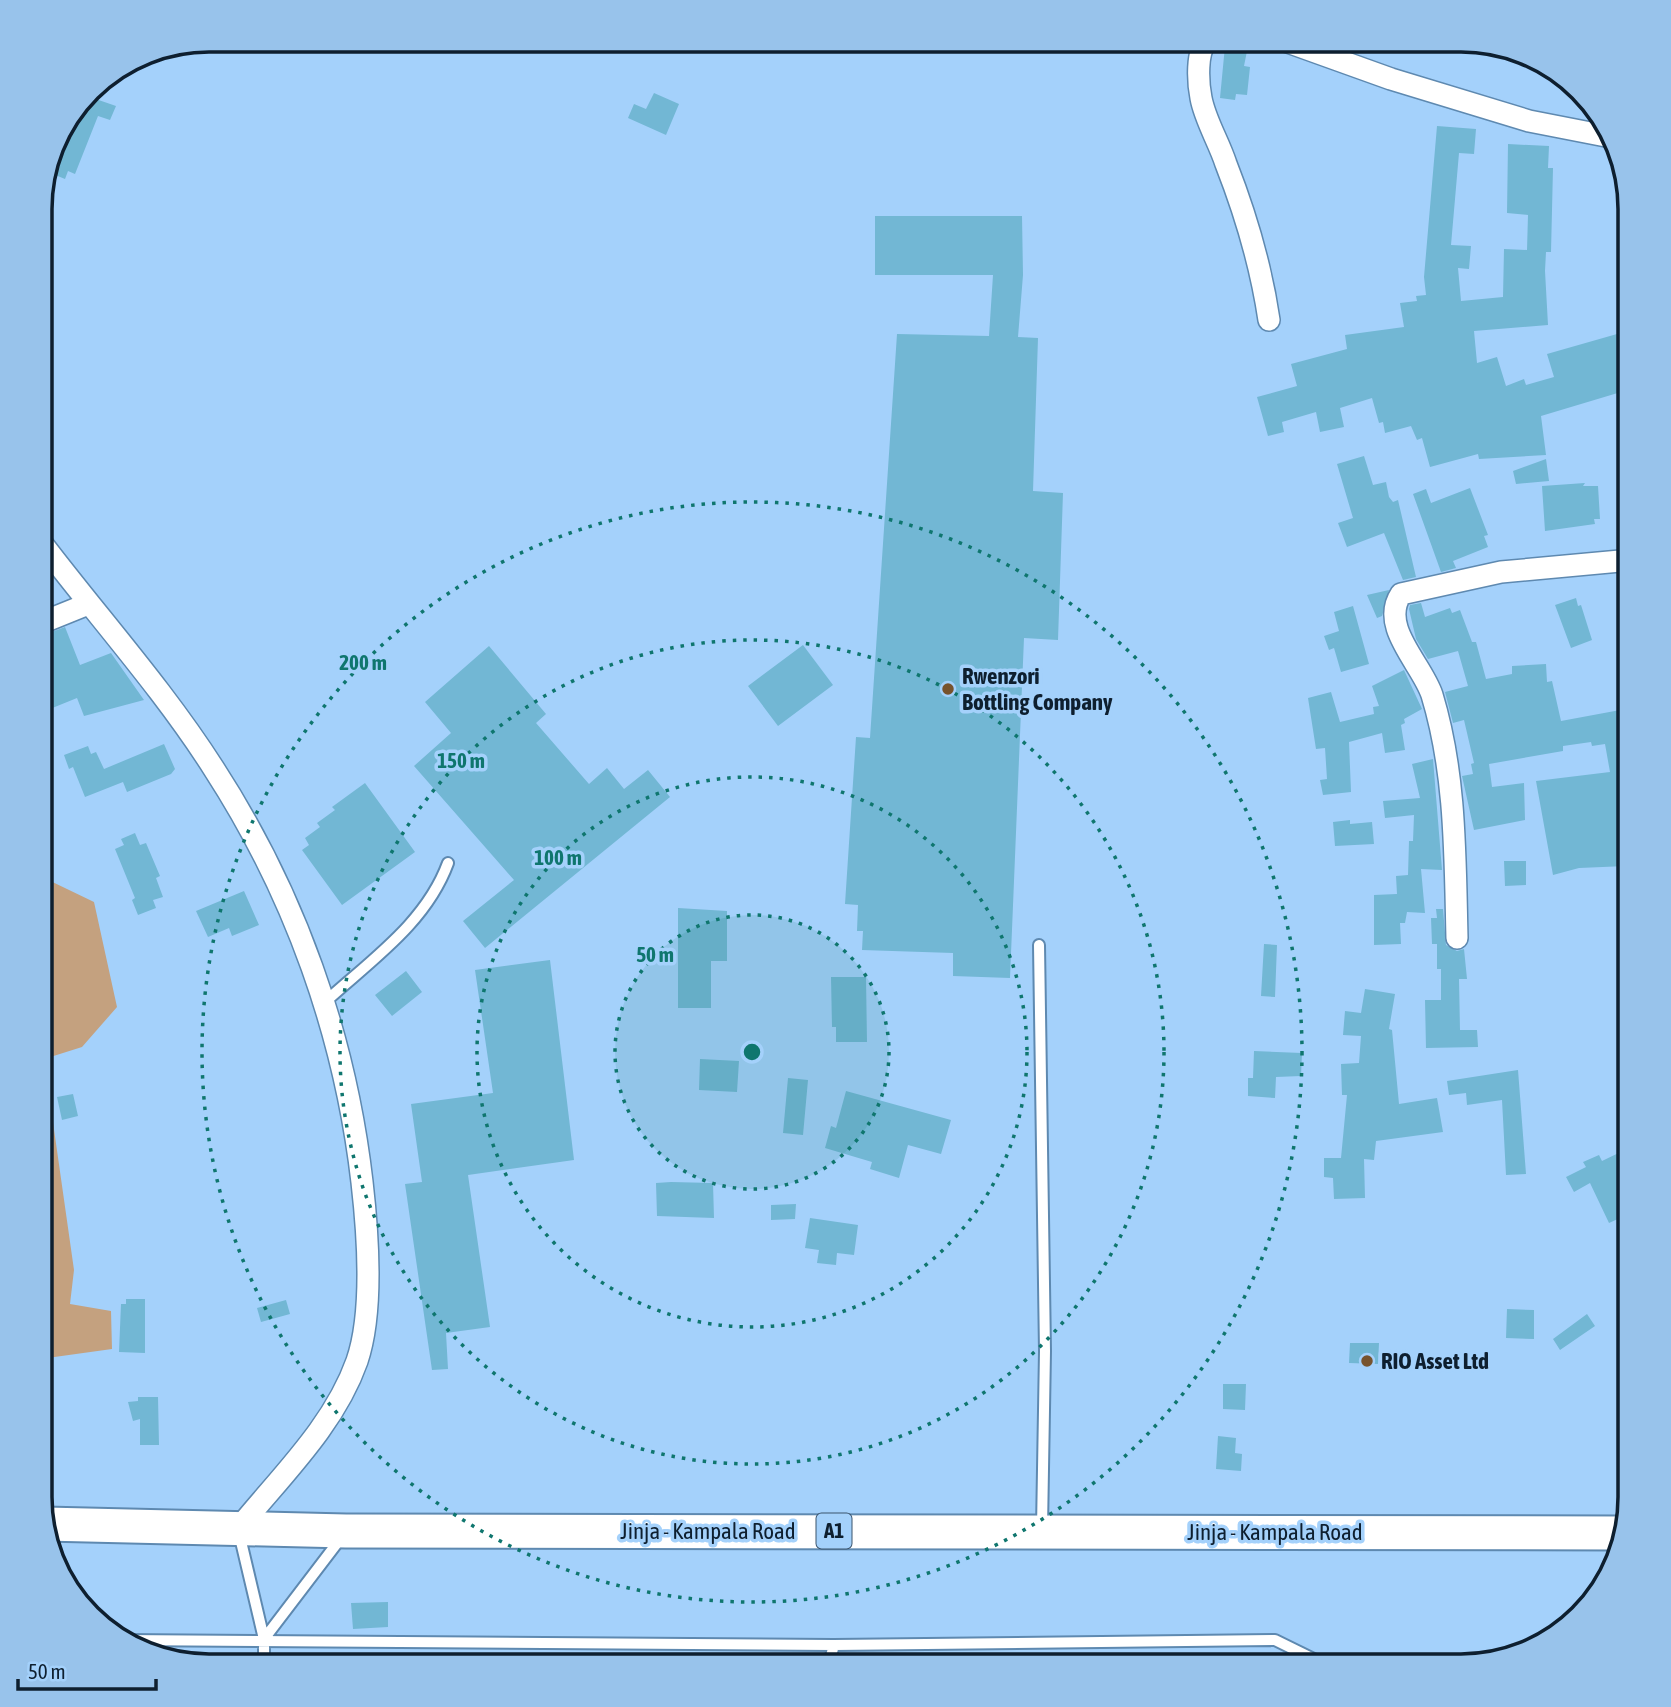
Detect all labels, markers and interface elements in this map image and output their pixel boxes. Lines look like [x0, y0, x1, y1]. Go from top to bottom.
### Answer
text: 200 m [339, 650, 387, 674]
place label: Rwenzori Bottling Company [962, 663, 1113, 715]
marker: Rwenzori Bottling Company [940, 681, 956, 697]
text: 150 m [437, 748, 485, 772]
text: 100 m [534, 845, 582, 869]
text: 50 m [636, 942, 674, 966]
centre of rings [740, 1040, 764, 1064]
place label: RIO Asset Ltd [1381, 1348, 1489, 1374]
marker: RIO Asset Ltd [1359, 1353, 1375, 1369]
road number: A1 [816, 1514, 852, 1548]
street label: Jinja - Kampala Road [620, 1518, 796, 1544]
street label: Jinja - Kampala Road [1187, 1519, 1363, 1545]
scale bar [18, 1648, 156, 1692]
text: 50 m [28, 1659, 66, 1683]

